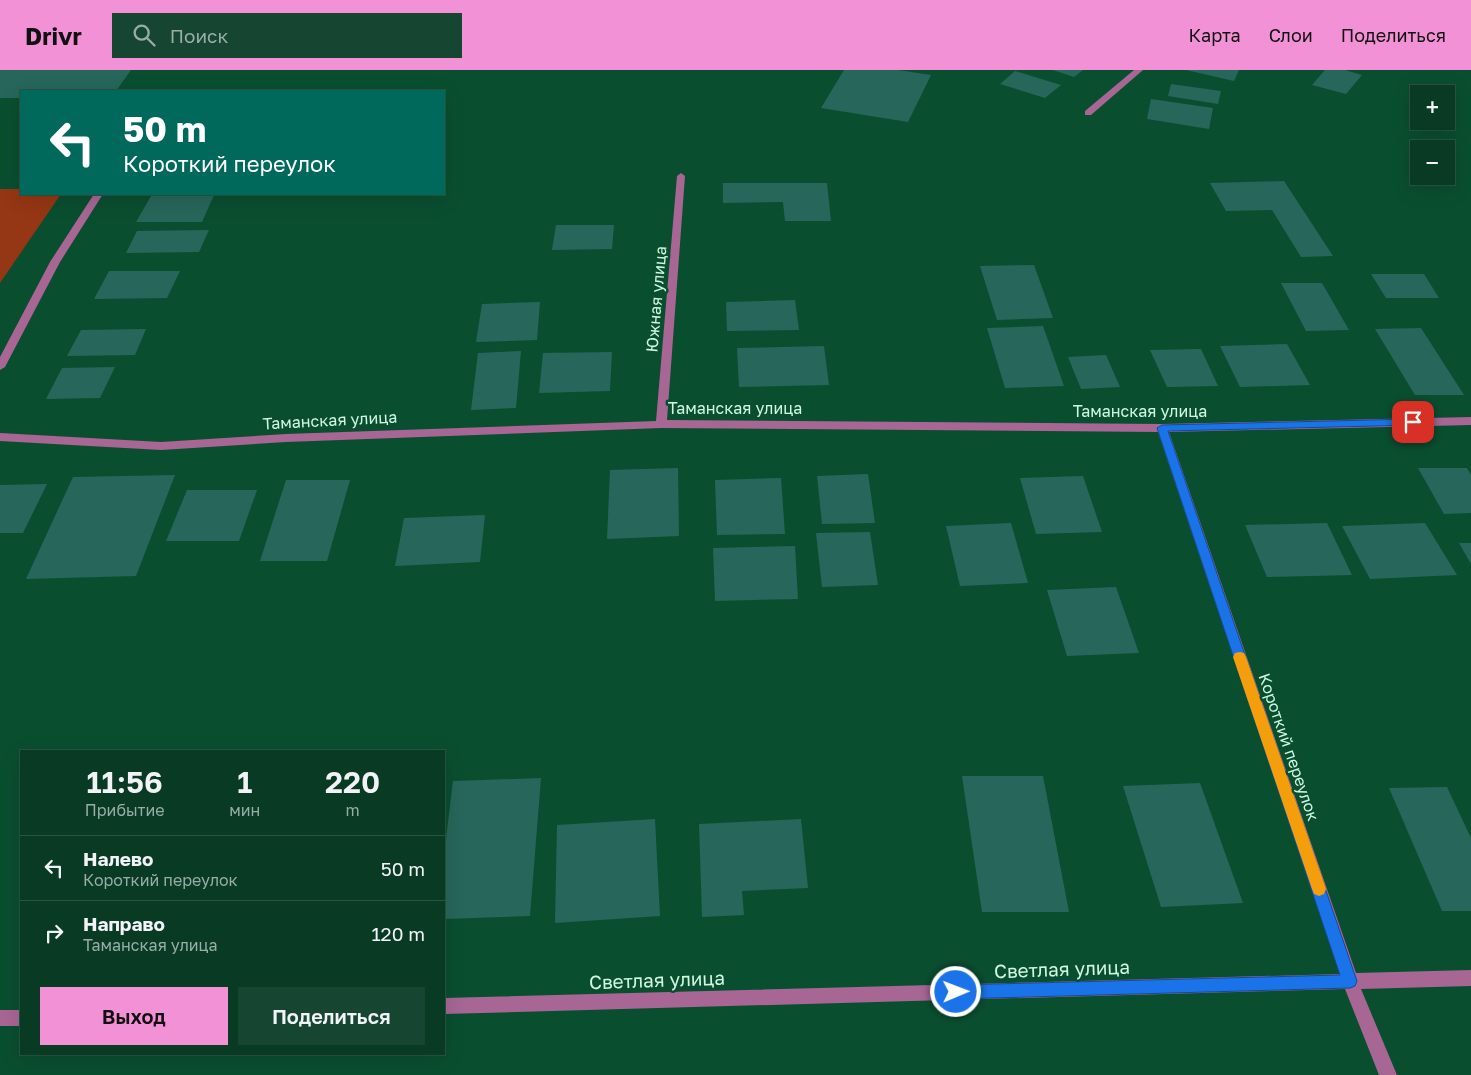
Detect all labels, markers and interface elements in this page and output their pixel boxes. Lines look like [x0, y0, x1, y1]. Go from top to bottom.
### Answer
search box [112, 13, 462, 58]
text: Drivr [25, 21, 82, 50]
icon: search [130, 21, 158, 49]
text: Поиск [170, 24, 228, 47]
text: Карта [1189, 24, 1241, 46]
text: Слои [1269, 24, 1313, 46]
text: Поделиться [1341, 24, 1446, 46]
map controls [1410, 85, 1455, 185]
button: + [1410, 85, 1455, 130]
text: 50 m [123, 108, 206, 150]
icon: left [40, 110, 105, 175]
button: − [1410, 140, 1455, 185]
text: Короткий переулок [123, 150, 336, 177]
street label: Южная улица [641, 245, 671, 353]
street label: Таманская улица [668, 398, 802, 418]
street label: Таманская улица [1073, 401, 1207, 421]
pin [1392, 401, 1434, 443]
street label: Таманская улица [262, 406, 398, 434]
icon: arrive [1399, 408, 1427, 436]
street label: Короткий переулок [1254, 671, 1324, 823]
text: 11:56 [87, 764, 163, 800]
text: 1 [237, 764, 252, 800]
text: 220 [325, 764, 380, 800]
text: Прибытие [85, 800, 164, 820]
text: мин [229, 800, 260, 820]
text: m [346, 800, 360, 820]
text: Налево [83, 847, 153, 870]
icon: left [40, 854, 68, 882]
text: 50 m [381, 857, 425, 880]
text: Короткий переулок [83, 870, 238, 890]
text: Направо [83, 912, 165, 935]
icon: right [40, 919, 68, 947]
text: 120 m [371, 922, 425, 945]
text: Таманская улица [83, 935, 218, 955]
street label: Светлая улица [994, 955, 1130, 982]
position arrow [929, 965, 981, 1017]
street label: Светлая улица [589, 966, 725, 993]
button: Выход [40, 987, 228, 1045]
button: Поделиться [238, 987, 425, 1045]

